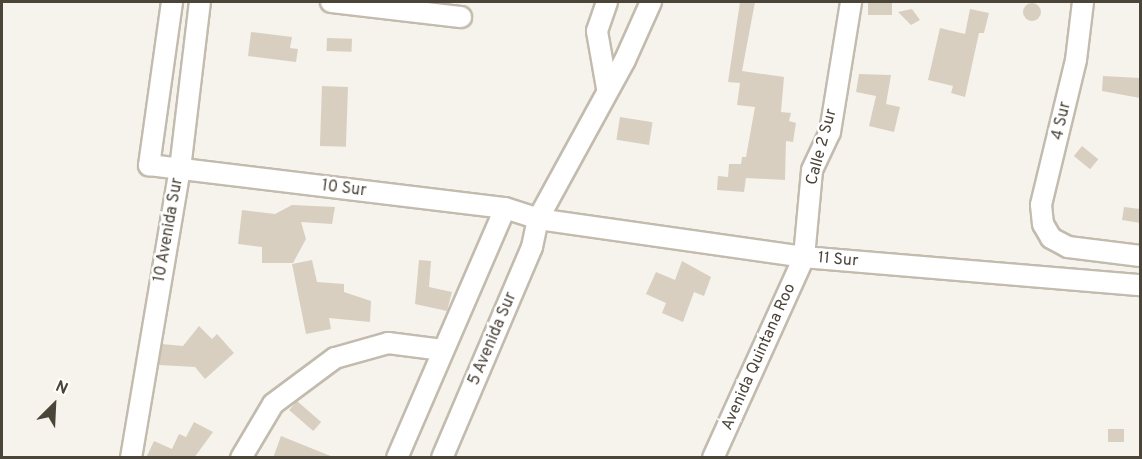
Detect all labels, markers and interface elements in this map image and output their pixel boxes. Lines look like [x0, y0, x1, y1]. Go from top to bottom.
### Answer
street label: 4 Sur [1048, 100, 1076, 142]
street label: Calle 2 Sur [803, 107, 841, 187]
street label: 10 Avenida Sur [150, 176, 188, 284]
street label: 10 Sur [321, 177, 367, 201]
street label: 11 Sur [817, 249, 859, 271]
street label: Avenida Quintana Roo [718, 281, 800, 433]
street label: 5 Avenida Sur [465, 289, 521, 389]
north arrow [24, 375, 84, 435]
text: N [52, 377, 71, 400]

